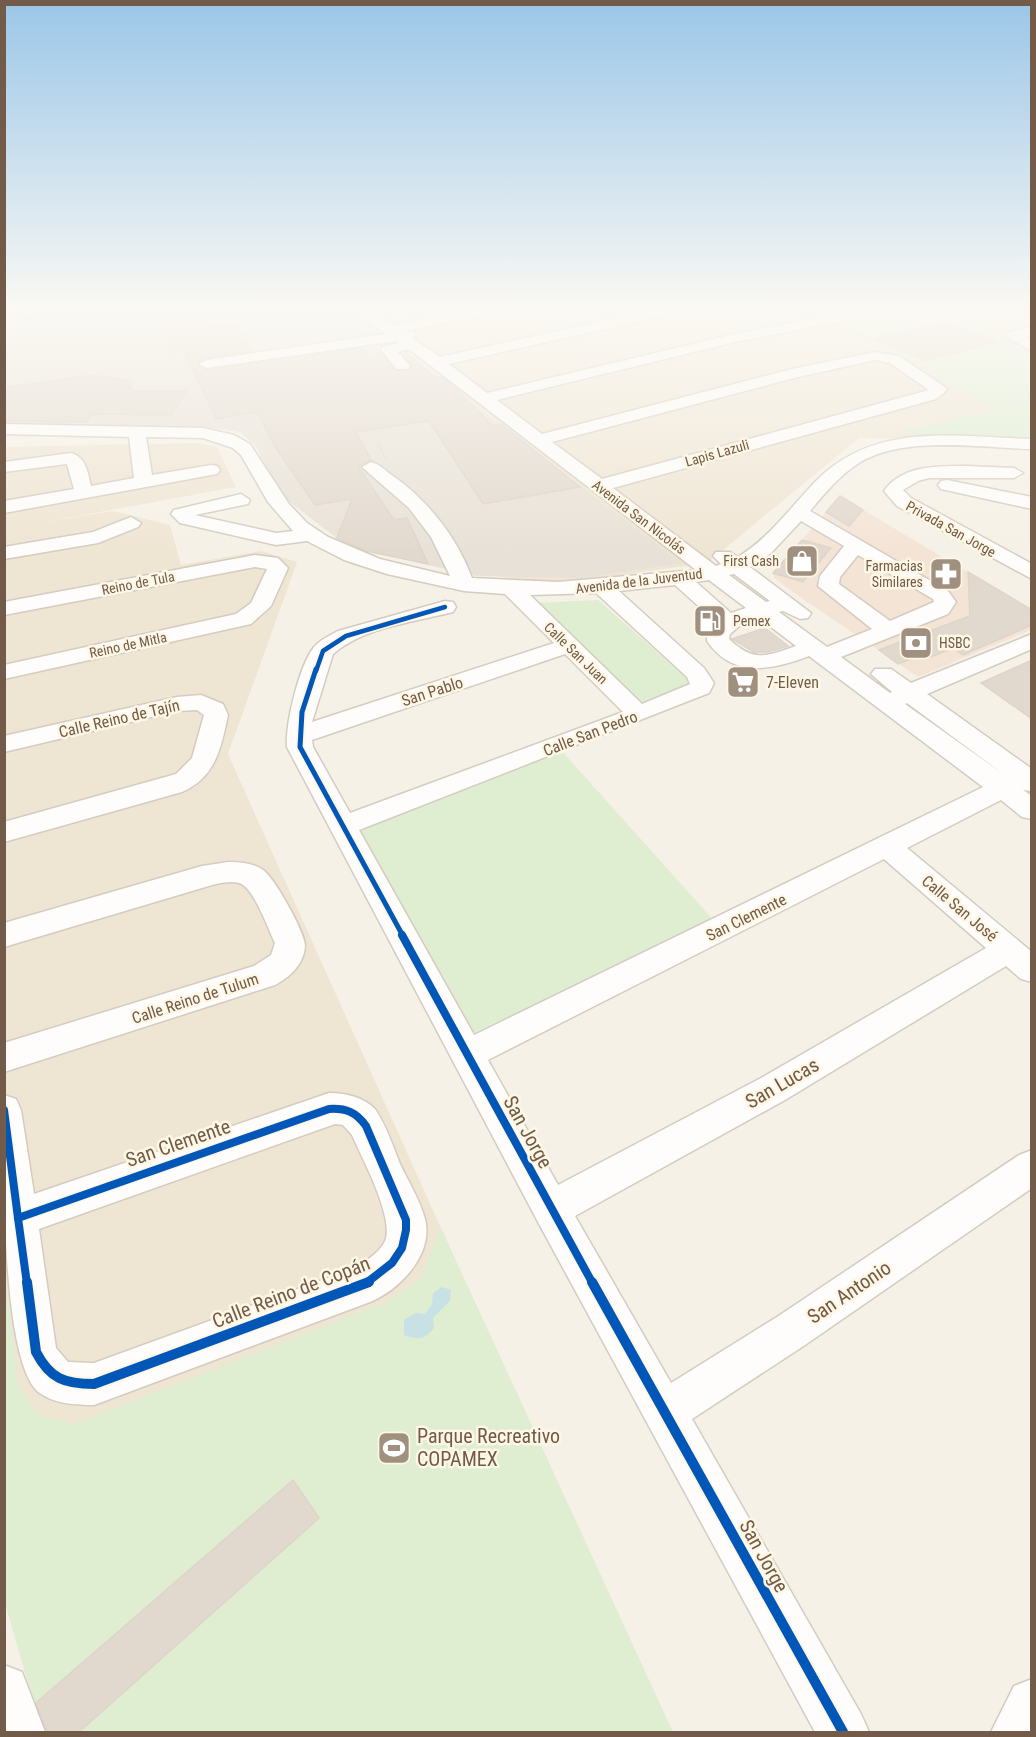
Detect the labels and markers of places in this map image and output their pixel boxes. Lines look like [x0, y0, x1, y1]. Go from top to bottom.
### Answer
shop icon: First Cash [784, 543, 820, 579]
place label: First Cash [723, 553, 779, 569]
pharmacy icon: Farmacias Similares [928, 556, 964, 592]
place label: Farmacias Similares [866, 558, 923, 590]
fuel station icon: Pemex [692, 603, 728, 639]
place label: Pemex [733, 613, 770, 629]
bank icon: HSBC [898, 625, 934, 661]
place label: HSBC [939, 635, 971, 651]
supermarket icon: 7-Eleven [725, 664, 761, 700]
place label: 7-Eleven [766, 673, 819, 692]
place label: Parque Recreativo COPAMEX [417, 1424, 560, 1471]
sports icon: Parque Recreativo COPAMEX [376, 1430, 412, 1466]

